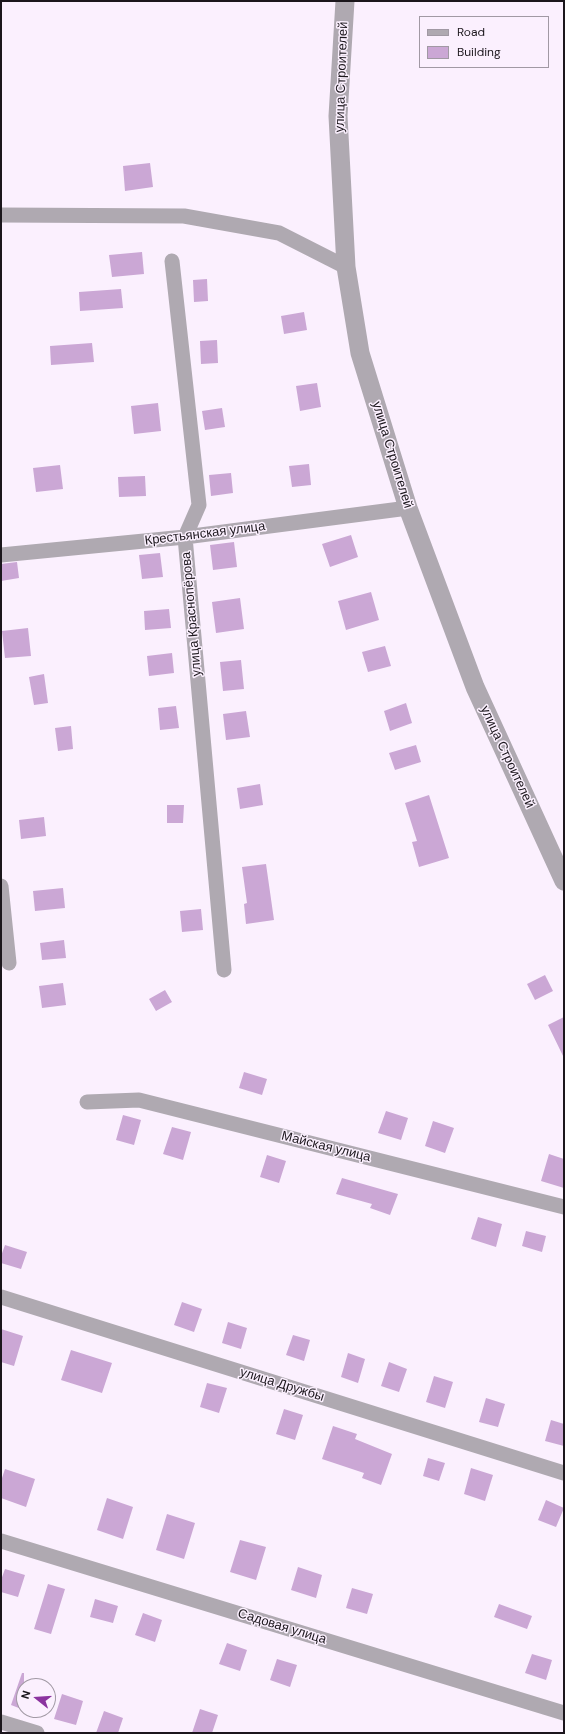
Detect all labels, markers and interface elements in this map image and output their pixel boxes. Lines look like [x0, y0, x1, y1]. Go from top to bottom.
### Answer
legend [419, 16, 549, 68]
street label: улица Строителей [332, 21, 352, 133]
text: Road [457, 24, 485, 40]
text: Building [457, 44, 501, 60]
street label: улица Строителей [368, 400, 416, 510]
street label: Крестьянская улица [144, 519, 266, 549]
street label: улица Краснопёрова [179, 551, 205, 677]
street label: улица Строителей [476, 703, 538, 811]
street label: Майская улица [280, 1128, 372, 1166]
street label: улица Дружбы [238, 1365, 326, 1405]
street label: Садовая улица [236, 1606, 328, 1648]
north arrow [16, 1678, 56, 1718]
text: N [18, 1689, 33, 1701]

